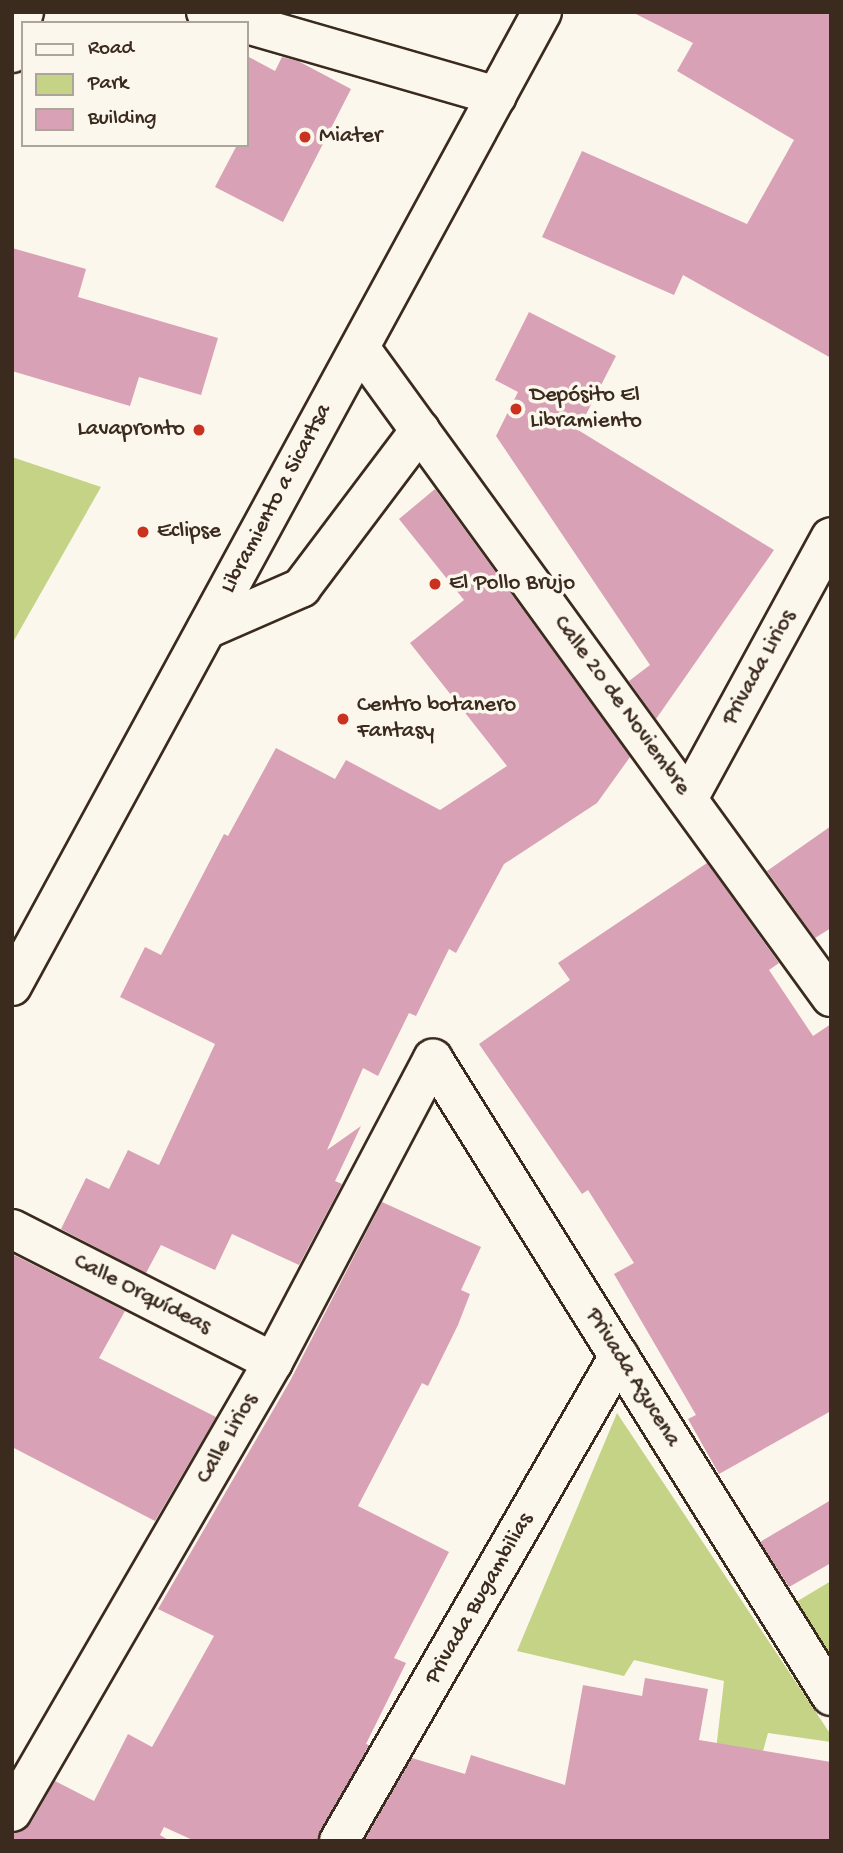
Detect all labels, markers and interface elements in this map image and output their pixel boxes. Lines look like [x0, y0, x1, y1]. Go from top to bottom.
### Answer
legend [21, 21, 248, 147]
text: Road [88, 37, 134, 62]
text: Park [88, 72, 128, 97]
text: Building [88, 107, 157, 132]
place label: Miater [319, 123, 382, 151]
marker: Miater [297, 129, 313, 145]
place label: Depósito El Libramiento [530, 382, 642, 436]
street label: Libramiento a Sicartsa [215, 400, 339, 598]
marker: Depósito El Libramiento [508, 401, 524, 417]
place label: Lavapronto [77, 416, 185, 444]
marker: Lavapronto [191, 422, 207, 438]
place label: Eclipse [157, 518, 221, 546]
marker: Eclipse [135, 524, 151, 540]
place label: El Pollo Brujo [449, 570, 575, 598]
marker: El Pollo Brujo [427, 576, 443, 592]
street label: Privada Lirios [717, 606, 803, 730]
street label: Calle 20 de Noviembre [546, 611, 696, 801]
place label: Centro botanero Fantasy [357, 692, 516, 746]
marker: Centro botanero Fantasy [335, 711, 351, 727]
street label: Calle Orquídeas [69, 1248, 215, 1342]
street label: Privada Azucena [578, 1304, 686, 1452]
street label: Calle Lirios [191, 1389, 265, 1489]
street label: Privada Bugambilias [420, 1508, 540, 1690]

